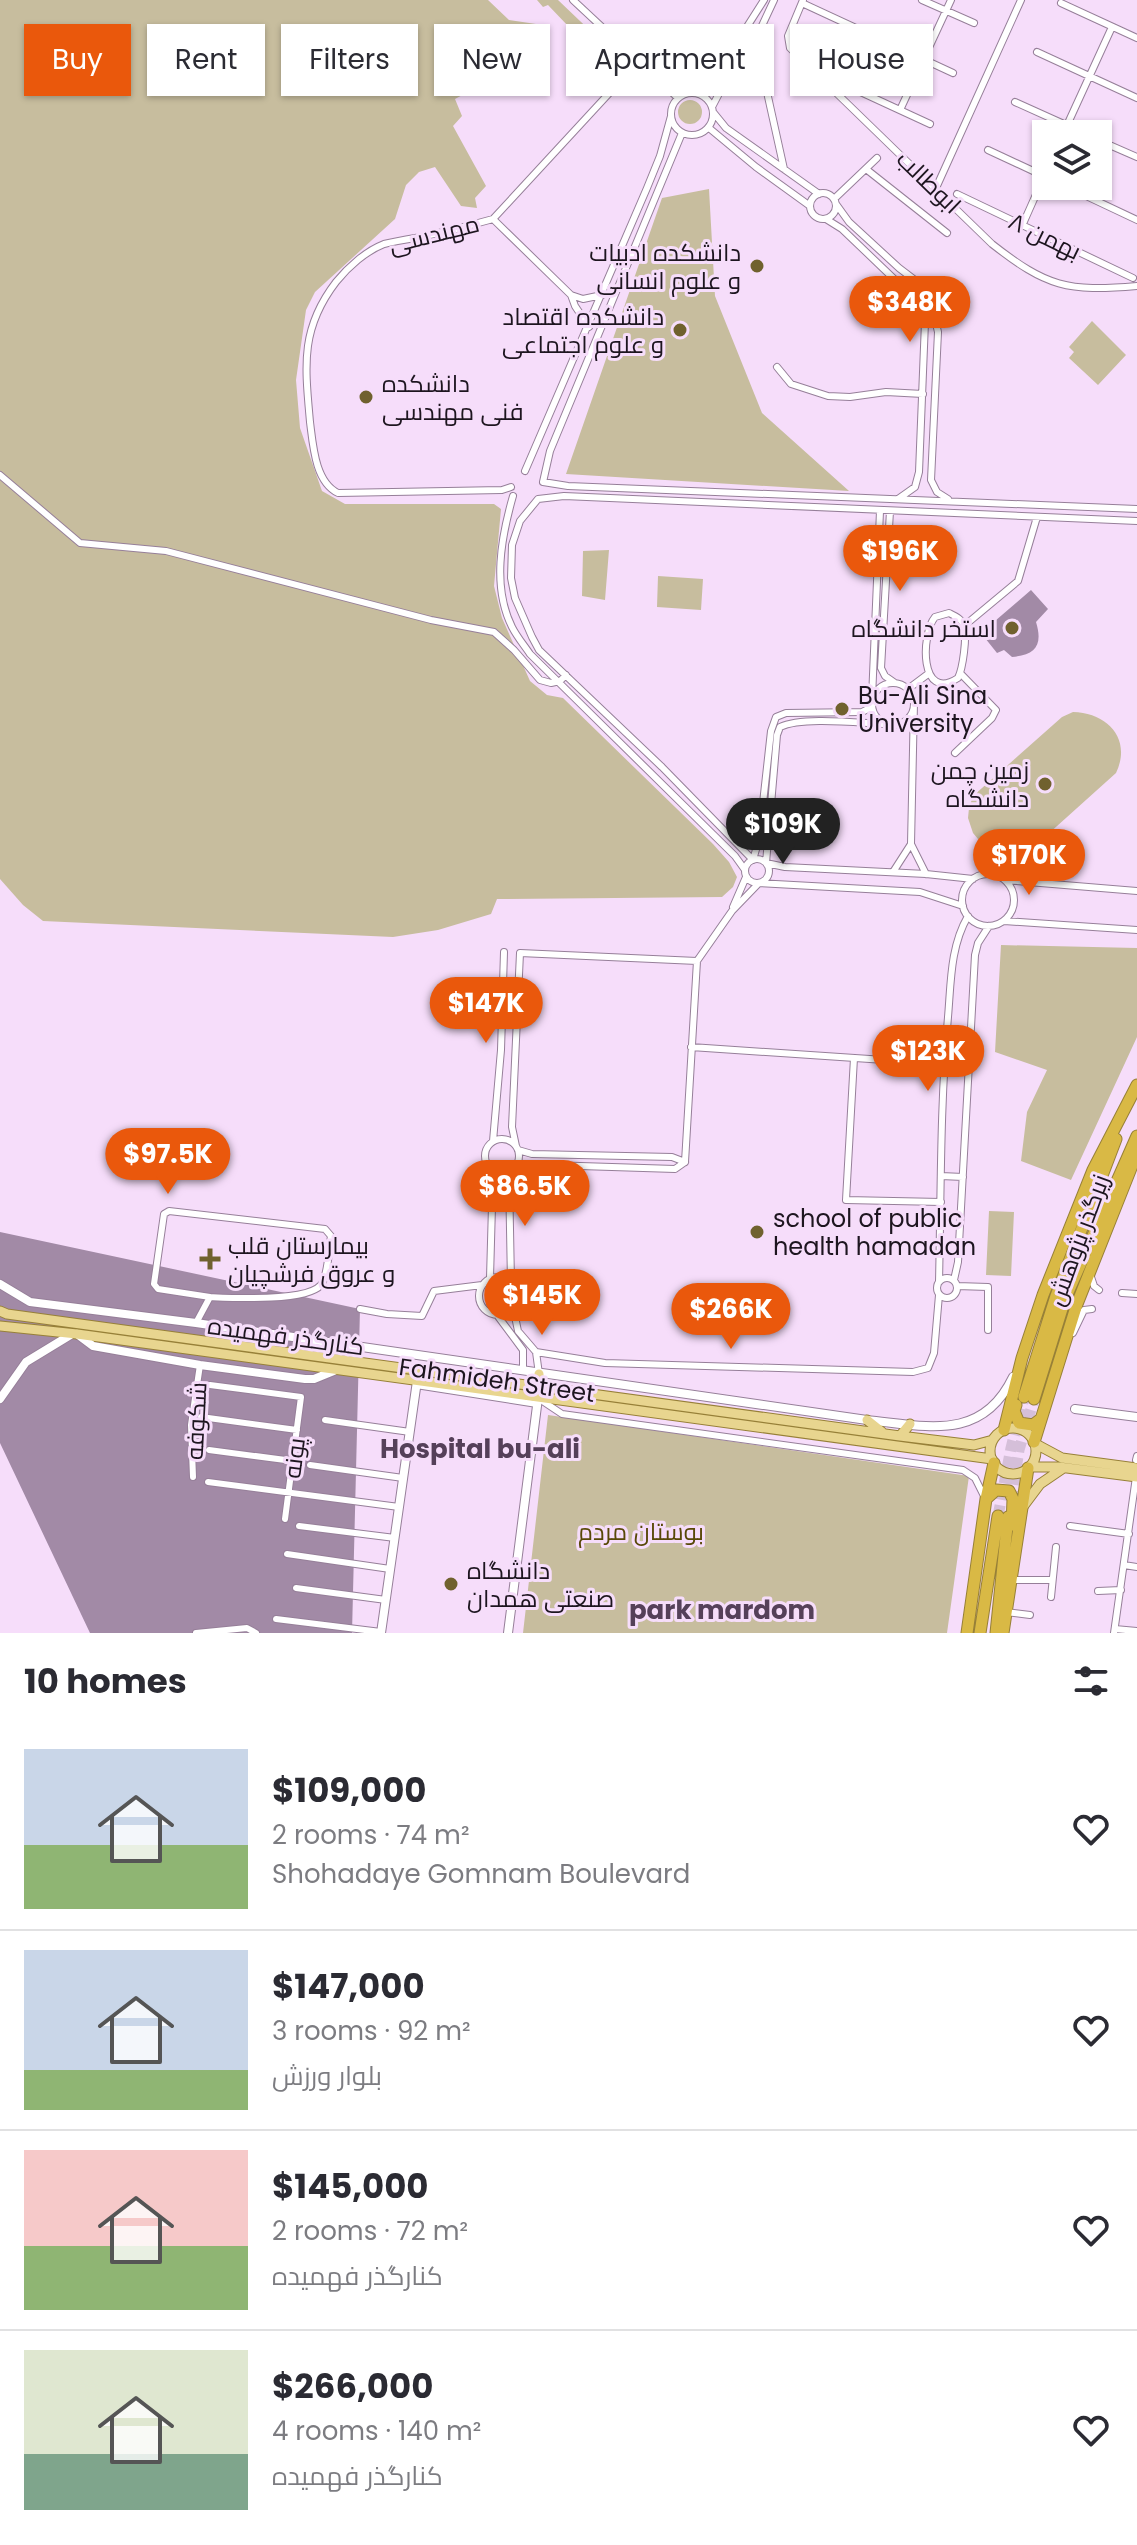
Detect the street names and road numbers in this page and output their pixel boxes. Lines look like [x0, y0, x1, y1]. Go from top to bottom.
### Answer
street label: ابوطالب [890, 143, 968, 221]
street label: بهمن ۸ [1003, 204, 1087, 268]
street label: مهندسی [385, 207, 483, 261]
street label: زیرگذر پژوهش [1039, 1170, 1117, 1310]
street label: کنارگذر فهمیده [206, 1309, 366, 1363]
street label: Fahmideh Street [397, 1350, 597, 1410]
street label: شکوفه [177, 1381, 215, 1461]
street label: پونه [275, 1435, 313, 1480]

